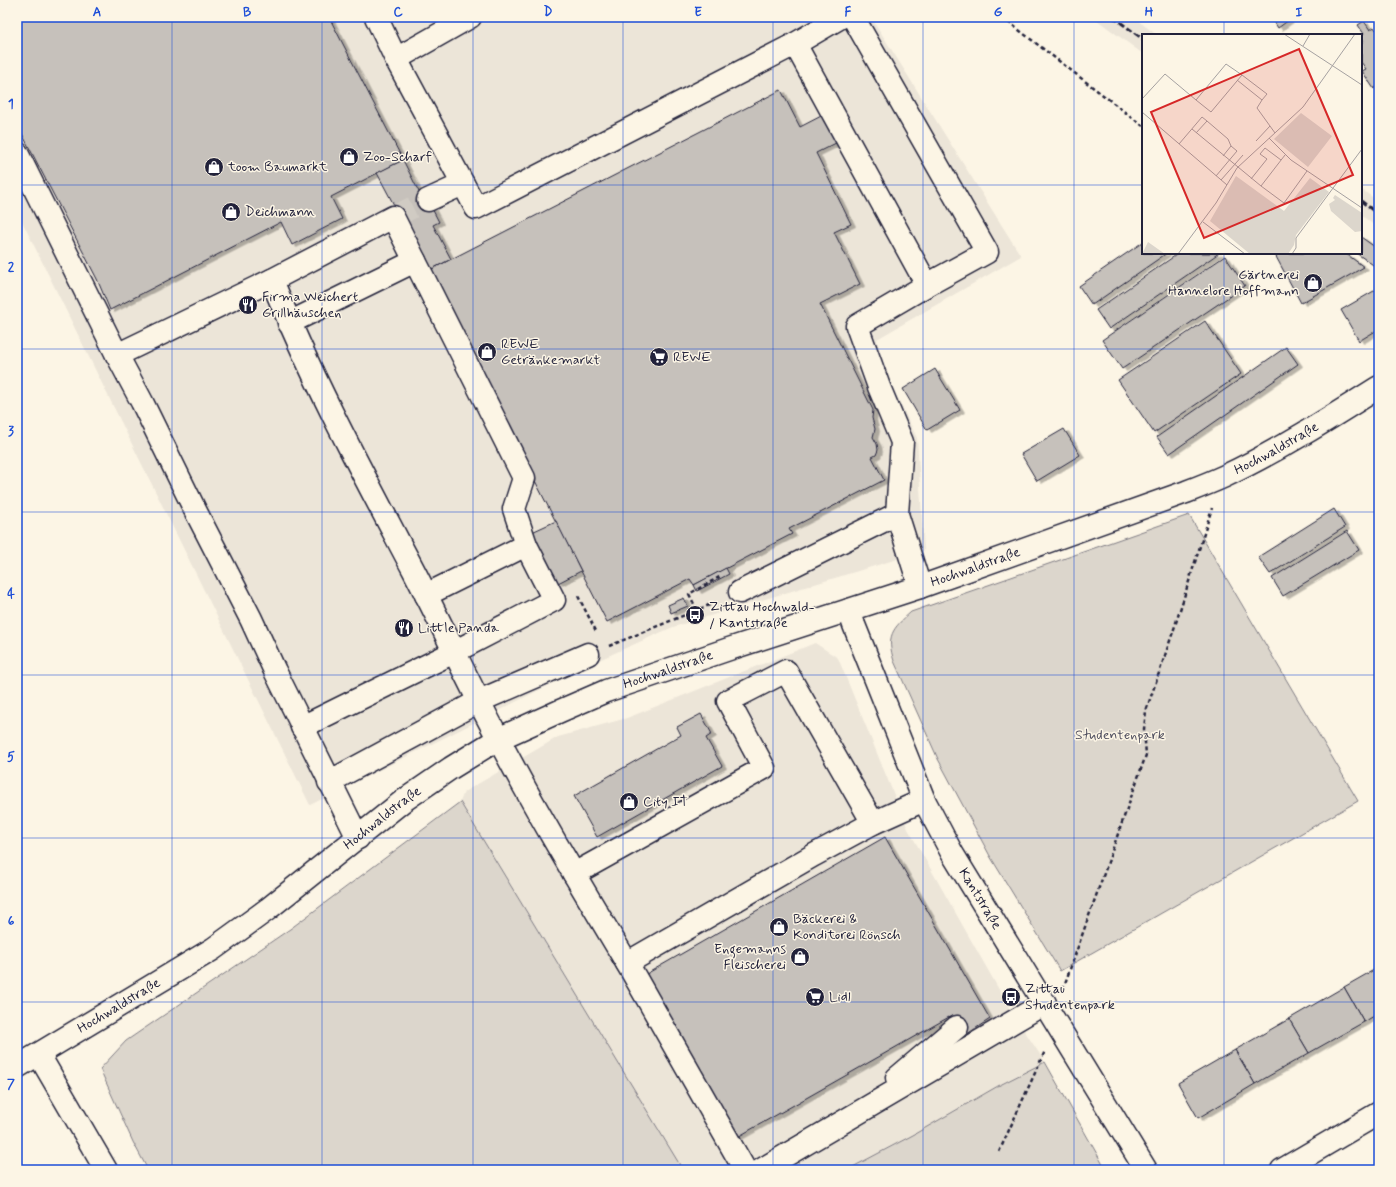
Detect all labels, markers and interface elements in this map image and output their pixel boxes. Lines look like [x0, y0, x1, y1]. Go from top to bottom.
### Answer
text: A [93, 4, 101, 21]
text: B [243, 4, 252, 21]
text: C [393, 4, 403, 21]
text: D [544, 4, 553, 21]
text: E [694, 4, 702, 21]
text: F [845, 4, 852, 21]
text: G [994, 4, 1003, 21]
text: H [1145, 4, 1154, 21]
text: I [1296, 4, 1303, 21]
inset map [1142, 34, 1362, 254]
text: 1 [8, 96, 14, 113]
shop icon: Zoo-Scharf [338, 146, 360, 168]
place label: Zoo-Scharf [363, 148, 432, 166]
shop icon: toom Baumarkt [203, 156, 225, 178]
place label: toom Baumarkt [227, 158, 328, 176]
shop icon: Deichmann [220, 201, 242, 223]
place label: Deichmann [245, 203, 315, 221]
text: 2 [8, 259, 15, 276]
place label: Gärtnerei Hannelore Hoffmann [1168, 266, 1299, 300]
shop icon: Gärtnerei Hannelore Hoffmann [1302, 272, 1324, 294]
place label: Firma Weichert Grillhäuschen [262, 288, 358, 322]
restaurant icon: Firma Weichert Grillhäuschen [237, 294, 259, 316]
place label: REWE Getränkemarkt [501, 335, 600, 369]
shop icon: REWE Getränkemarkt [476, 341, 498, 363]
supermarket icon: REWE [648, 346, 670, 368]
place label: REWE [673, 348, 711, 366]
street label: Hochwaldstraße [1231, 418, 1322, 479]
text: 3 [8, 423, 14, 440]
street label: Hochwaldstraße [928, 543, 1023, 591]
text: 4 [7, 586, 15, 603]
place label: Zittau Hochwald- / Kantstraße [709, 598, 815, 632]
bus stop icon: Zittau Hochwald- / Kantstraße [684, 604, 706, 626]
restaurant icon: Little Panda [393, 617, 415, 639]
place label: Little Panda [418, 619, 499, 637]
street label: Hochwaldstraße [621, 646, 716, 693]
park label: Studentenpark [1075, 726, 1165, 744]
text: 5 [7, 749, 15, 766]
street label: Hochwaldstraße [340, 782, 425, 854]
shop icon: City IT [618, 791, 640, 813]
place label: City IT [643, 793, 688, 811]
street label: Kantstraße [954, 865, 1006, 933]
place label: Bäckerei & Konditorei Rönsch [793, 910, 901, 944]
text: 6 [8, 913, 15, 930]
shop icon: Bäckerei & Konditorei Rönsch [768, 916, 790, 938]
place label: Engemanns Fleischerei [714, 940, 786, 974]
shop icon: Engemanns Fleischerei [789, 946, 811, 968]
street label: Hochwaldstraße [74, 974, 164, 1038]
place label: Zittau Studentenpark [1025, 980, 1115, 1014]
supermarket icon: Lidl [804, 986, 826, 1008]
bus stop icon: Zittau Studentenpark [1000, 986, 1022, 1008]
place label: Lidl [829, 988, 851, 1006]
text: 7 [7, 1076, 15, 1093]

